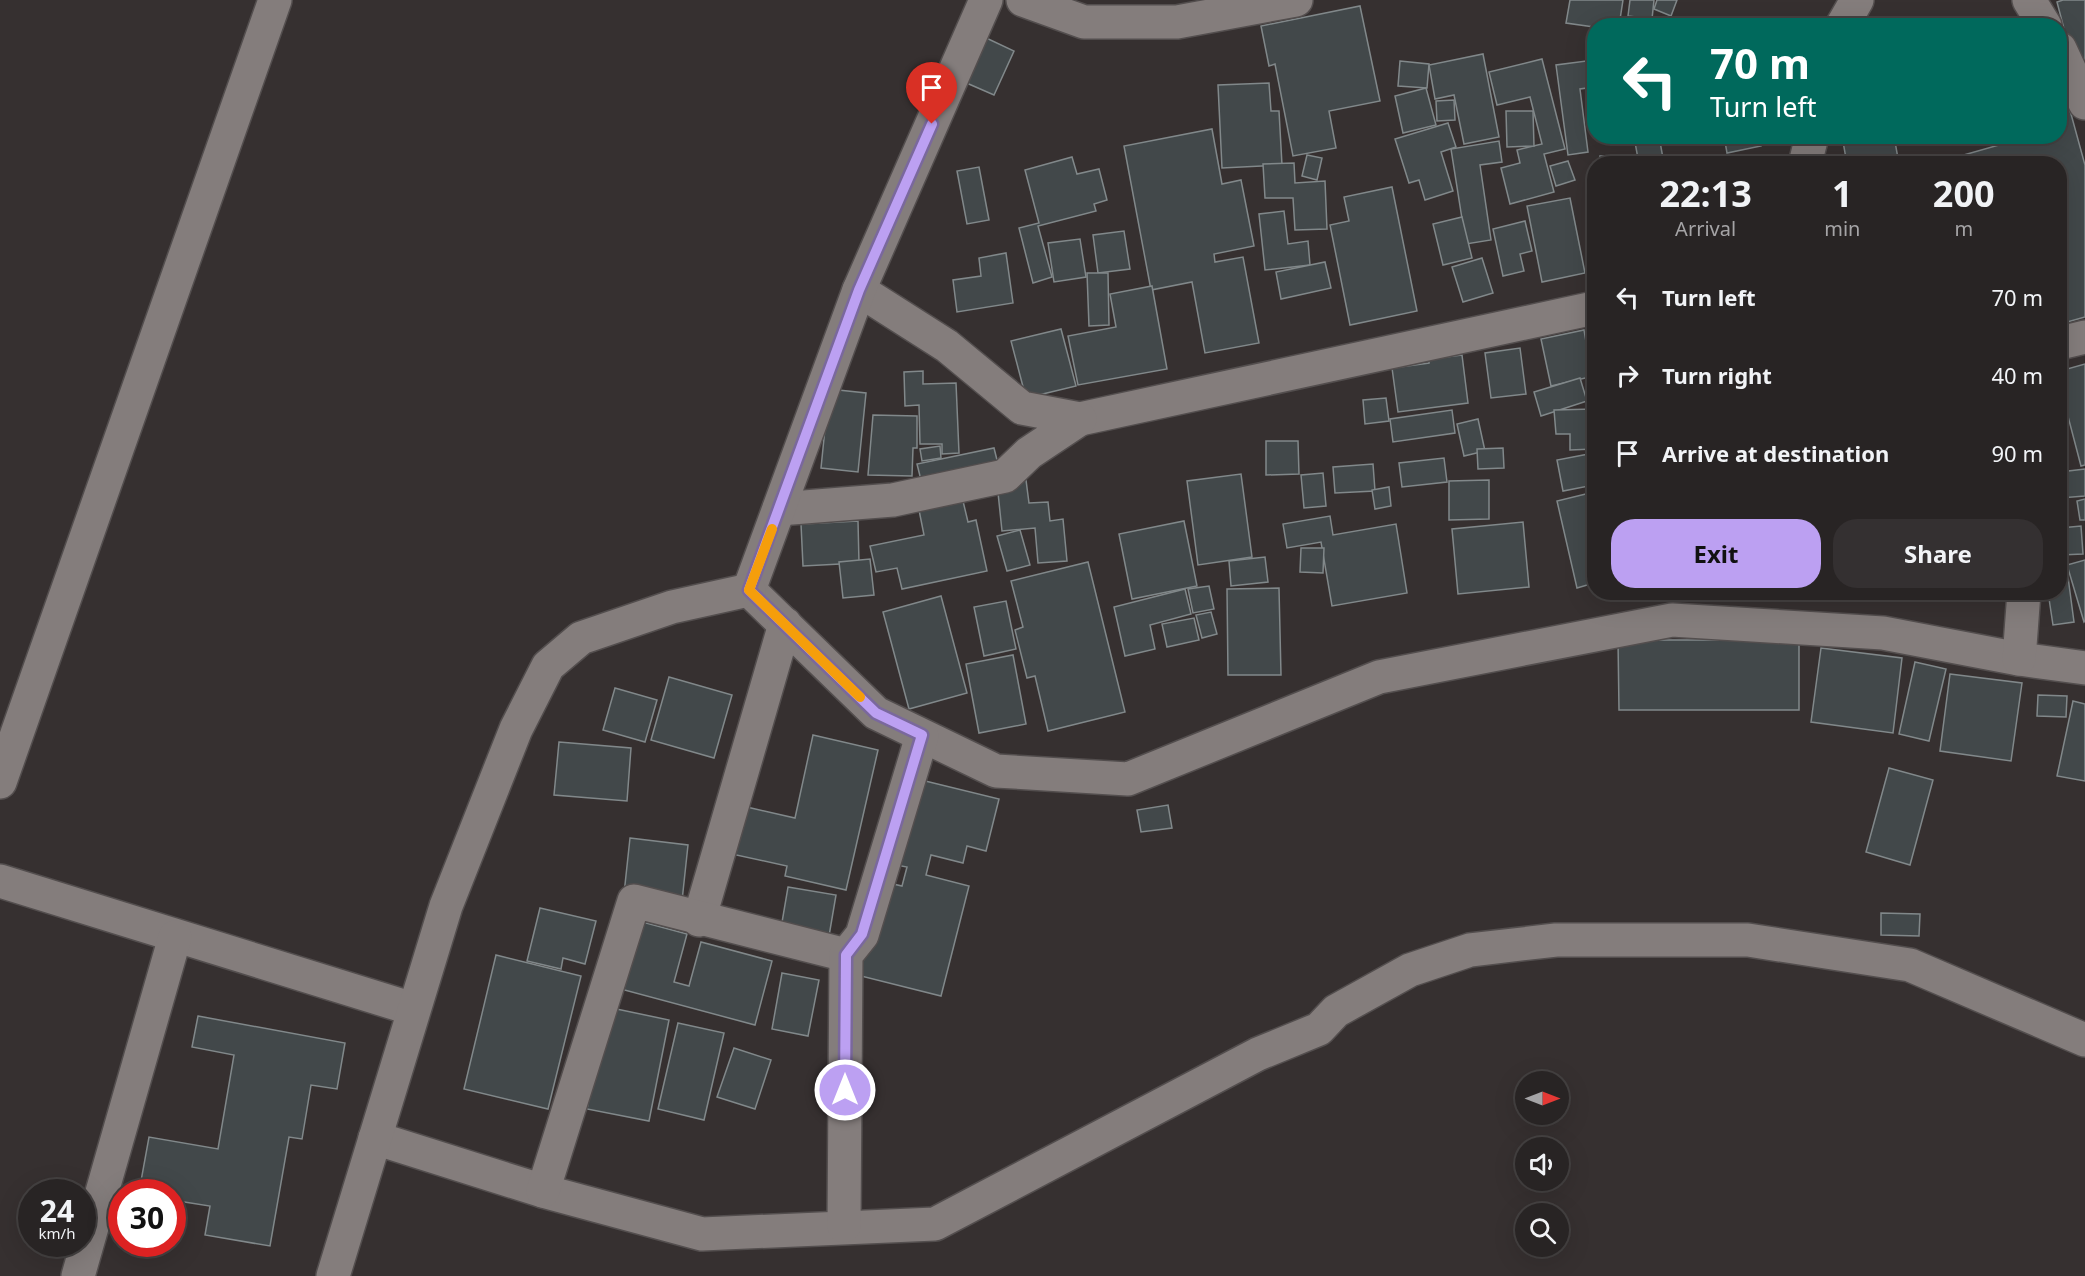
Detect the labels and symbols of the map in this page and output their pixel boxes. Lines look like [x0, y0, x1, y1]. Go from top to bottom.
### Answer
pin [906, 62, 957, 124]
position arrow [813, 1058, 877, 1122]
north arrow [1515, 1071, 1569, 1125]
speed limit sign: 30 [108, 1179, 186, 1257]

